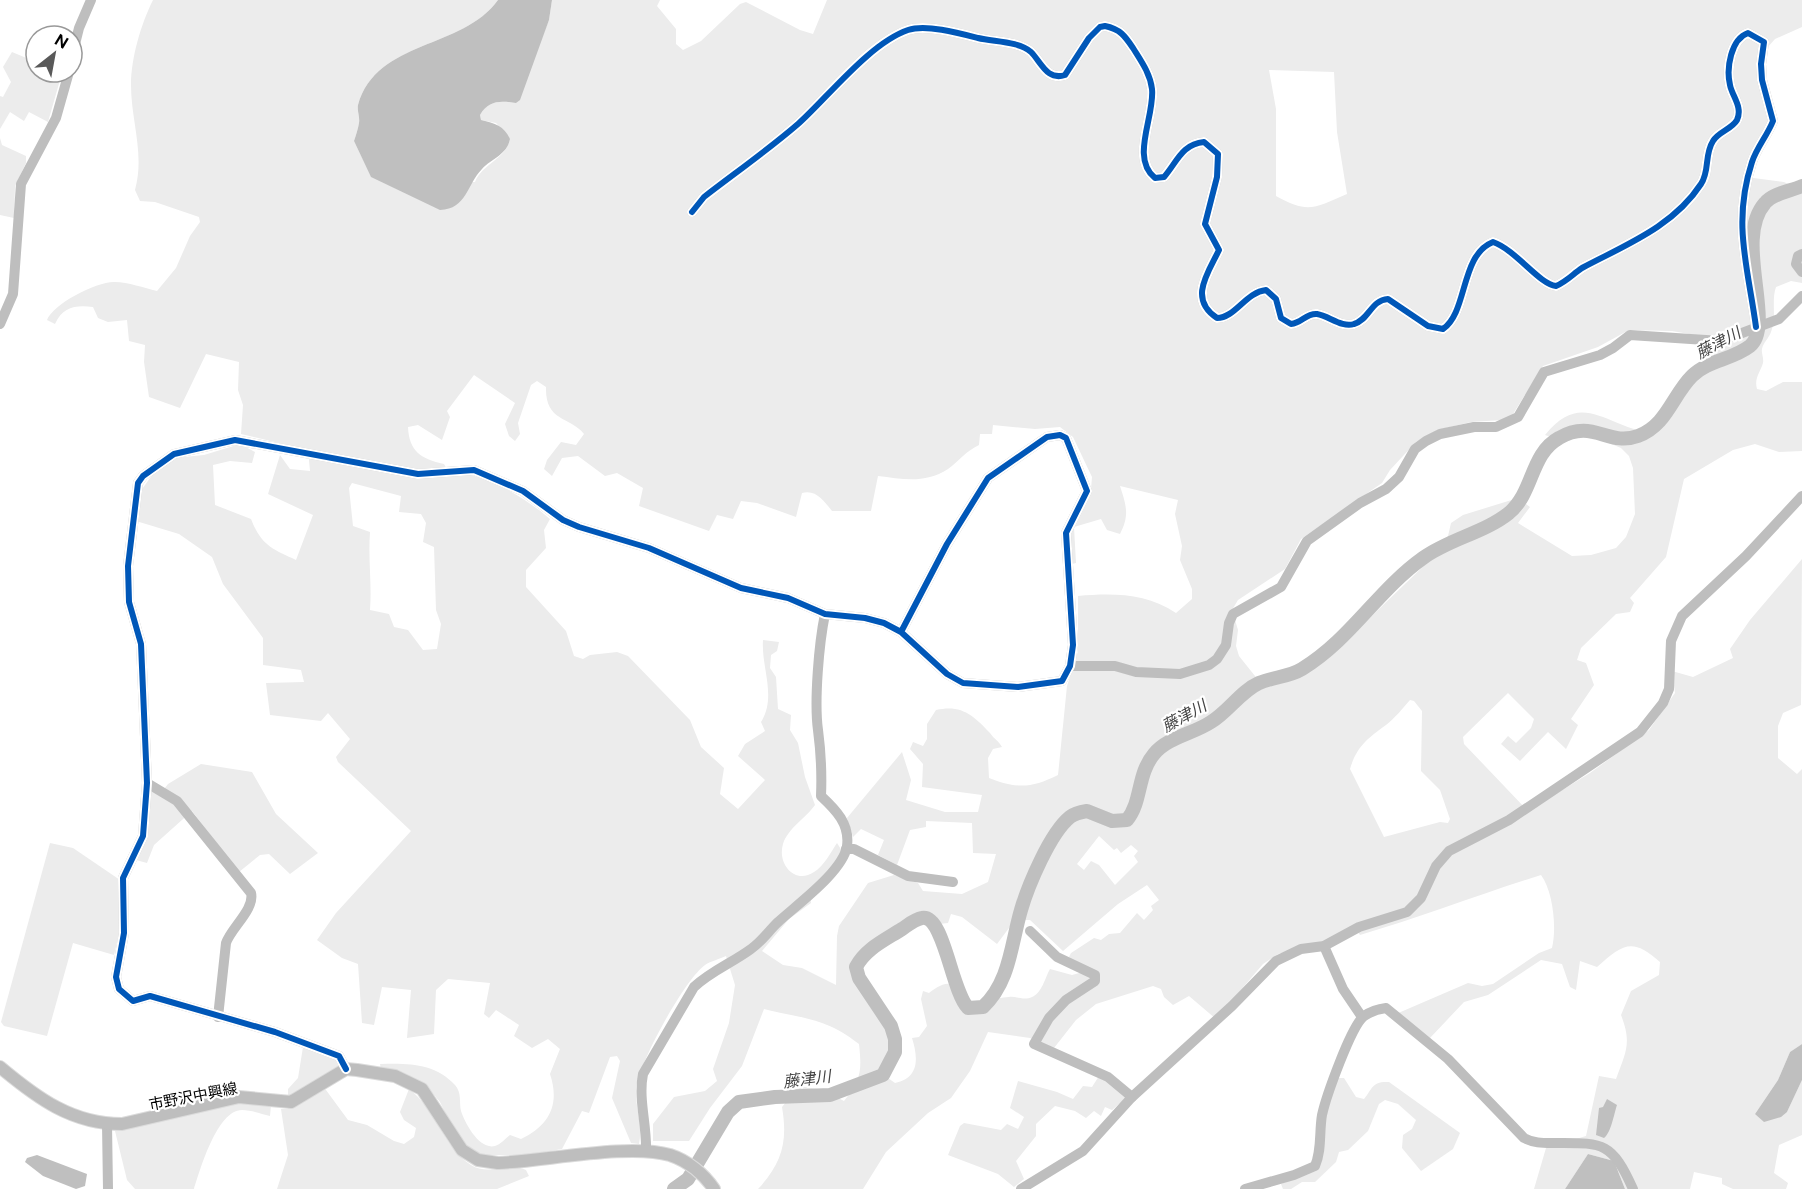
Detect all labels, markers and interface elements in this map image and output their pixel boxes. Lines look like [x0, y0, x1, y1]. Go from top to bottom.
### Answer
north arrow [24, 24, 84, 84]
text: N [51, 30, 72, 53]
water label: 藤津川 [1692, 322, 1745, 363]
water label: 藤津川 [1158, 695, 1211, 736]
water label: 藤津川 [782, 1066, 834, 1091]
street label: 市野沢中興線 [147, 1079, 239, 1113]

